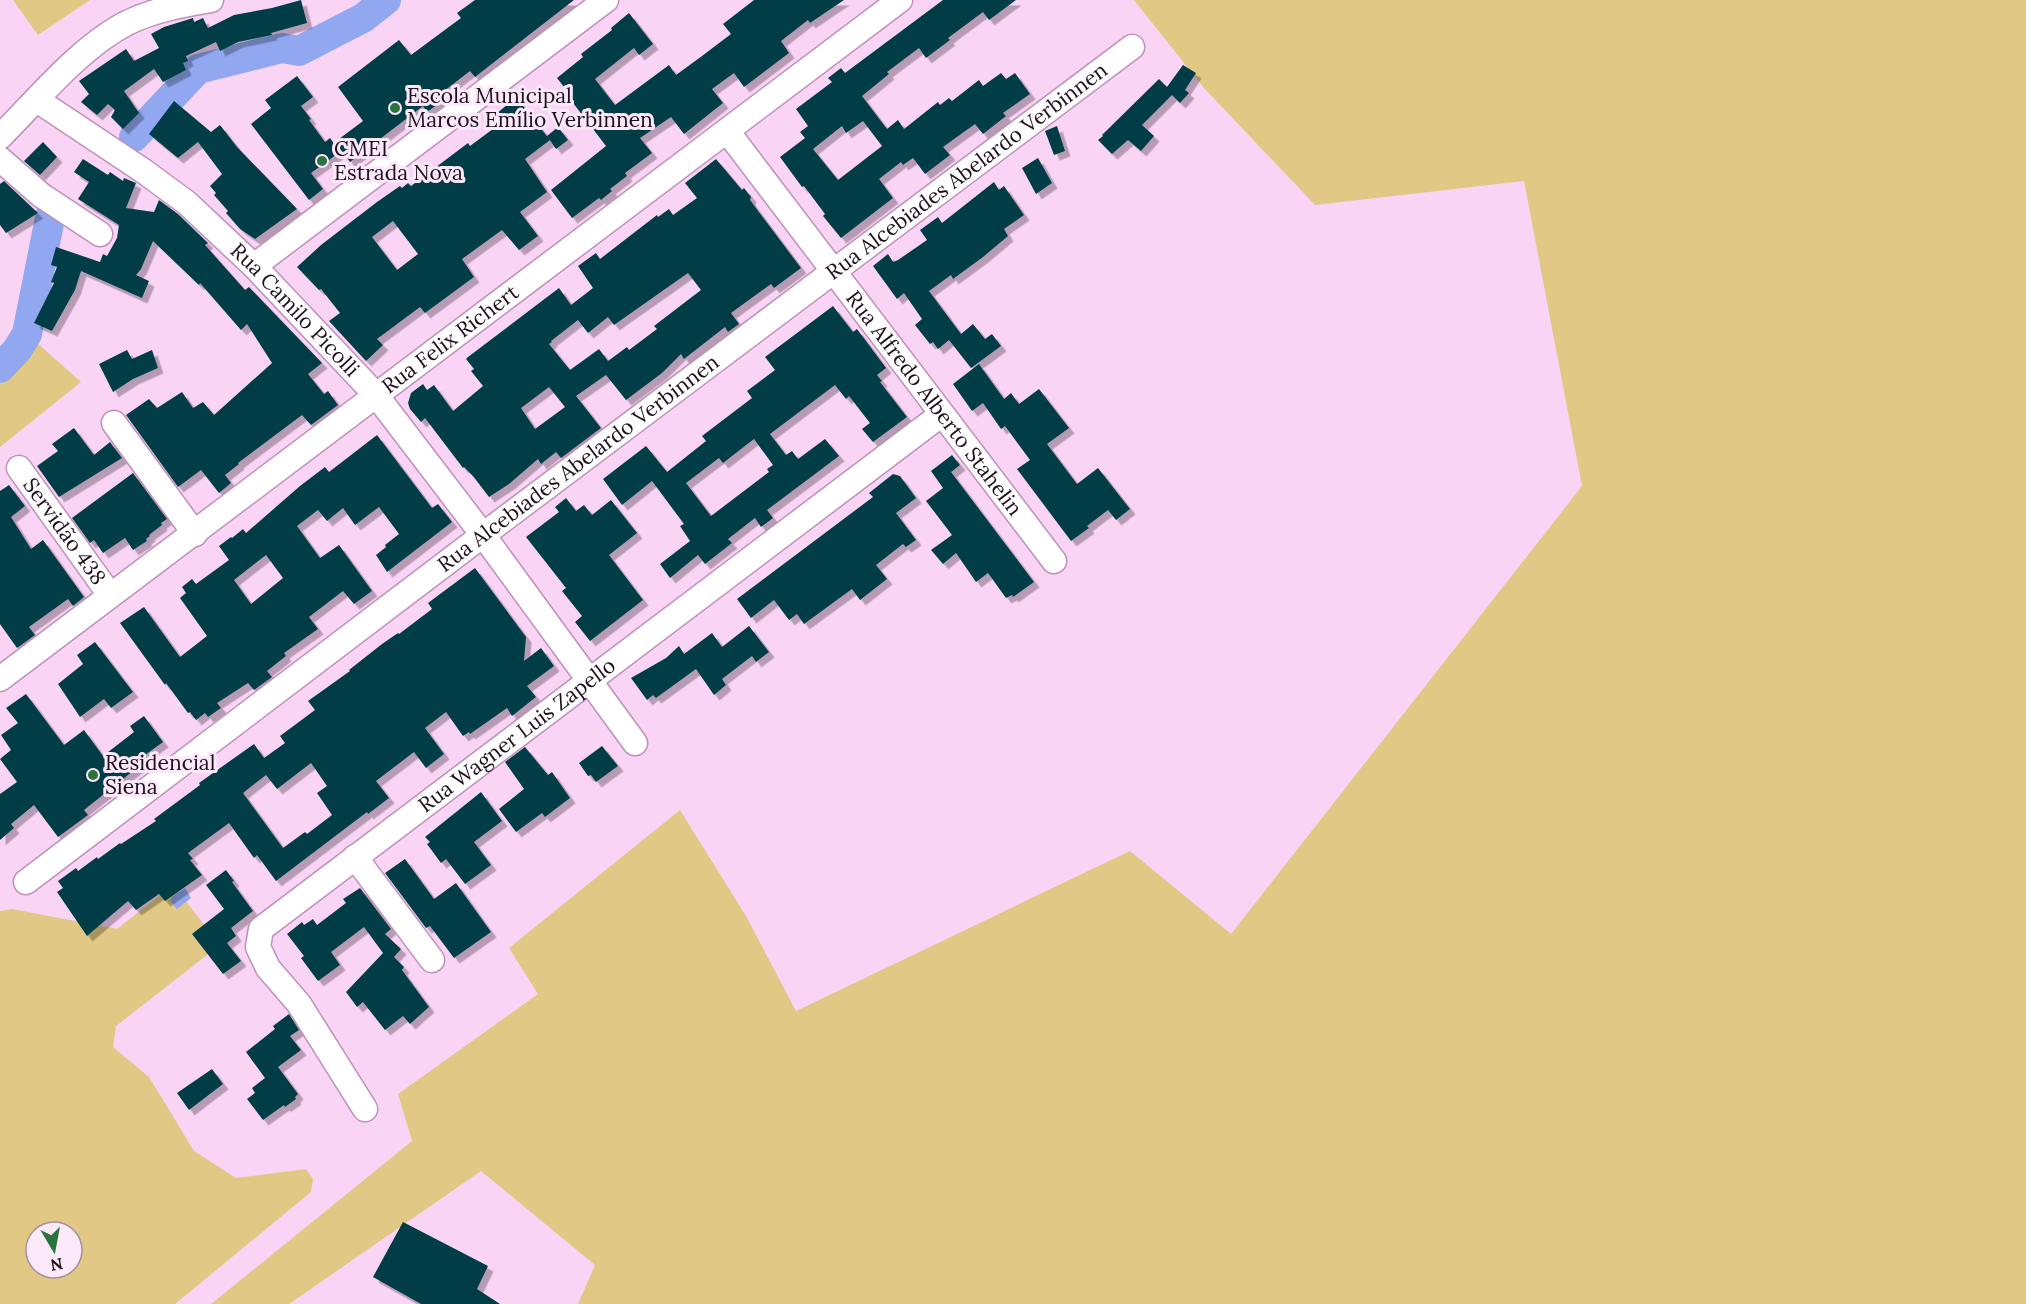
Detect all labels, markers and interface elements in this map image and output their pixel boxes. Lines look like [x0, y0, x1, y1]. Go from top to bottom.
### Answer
street label: Rua Alcebiades Abelardo Verbinnen [820, 56, 1113, 285]
place label: Escola Municipal Marcos Emílio Verbinnen [407, 82, 653, 133]
marker: Escola Municipal Marcos Emílio Verbinnen [388, 101, 402, 115]
place label: CMEI Estrada Nova [334, 135, 463, 186]
marker: CMEI Estrada Nova [315, 154, 329, 168]
street label: Rua Camilo Picolli [225, 237, 366, 382]
street label: Rua Felix Richert [376, 278, 524, 399]
street label: Rua Alfredo Alberto Stahelin [840, 285, 1029, 521]
street label: Rua Alcebiades Abelardo Verbinnen [432, 348, 724, 578]
street label: Servidão 438 [17, 472, 112, 590]
street label: Rua Wagner Luis Zapello [413, 652, 621, 818]
place label: Residencial Siena [105, 749, 215, 800]
marker: Residencial Siena [86, 768, 100, 782]
north arrow [24, 1220, 84, 1280]
text: N [49, 1254, 64, 1276]

